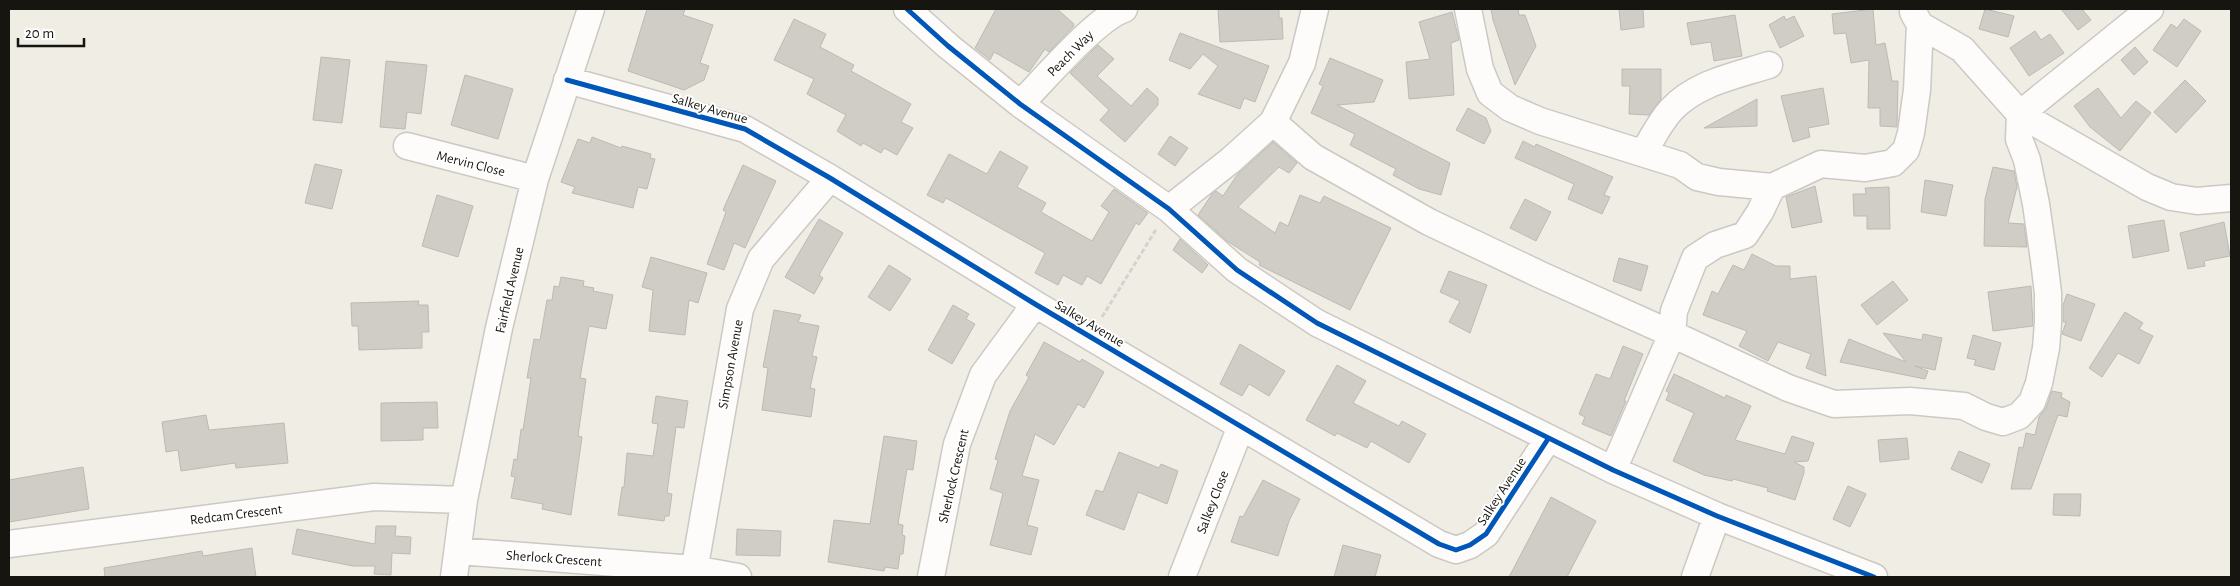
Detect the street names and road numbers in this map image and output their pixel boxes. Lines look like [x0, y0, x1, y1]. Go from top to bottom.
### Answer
street label: Peach Way [1045, 28, 1096, 79]
street label: Salkey Avenue [670, 91, 749, 126]
street label: Mervin Close [435, 149, 506, 179]
street label: Fairfield Avenue [493, 246, 527, 335]
street label: Salkey Avenue [1052, 298, 1127, 350]
street label: Simpson Avenue [716, 318, 746, 410]
street label: Sherlock Crescent [936, 427, 972, 524]
street label: Salkey Avenue [1475, 455, 1529, 528]
street label: Salkey Close [1194, 469, 1231, 536]
street label: Redcam Crescent [189, 502, 284, 528]
street label: Sherlock Crescent [506, 549, 603, 569]

